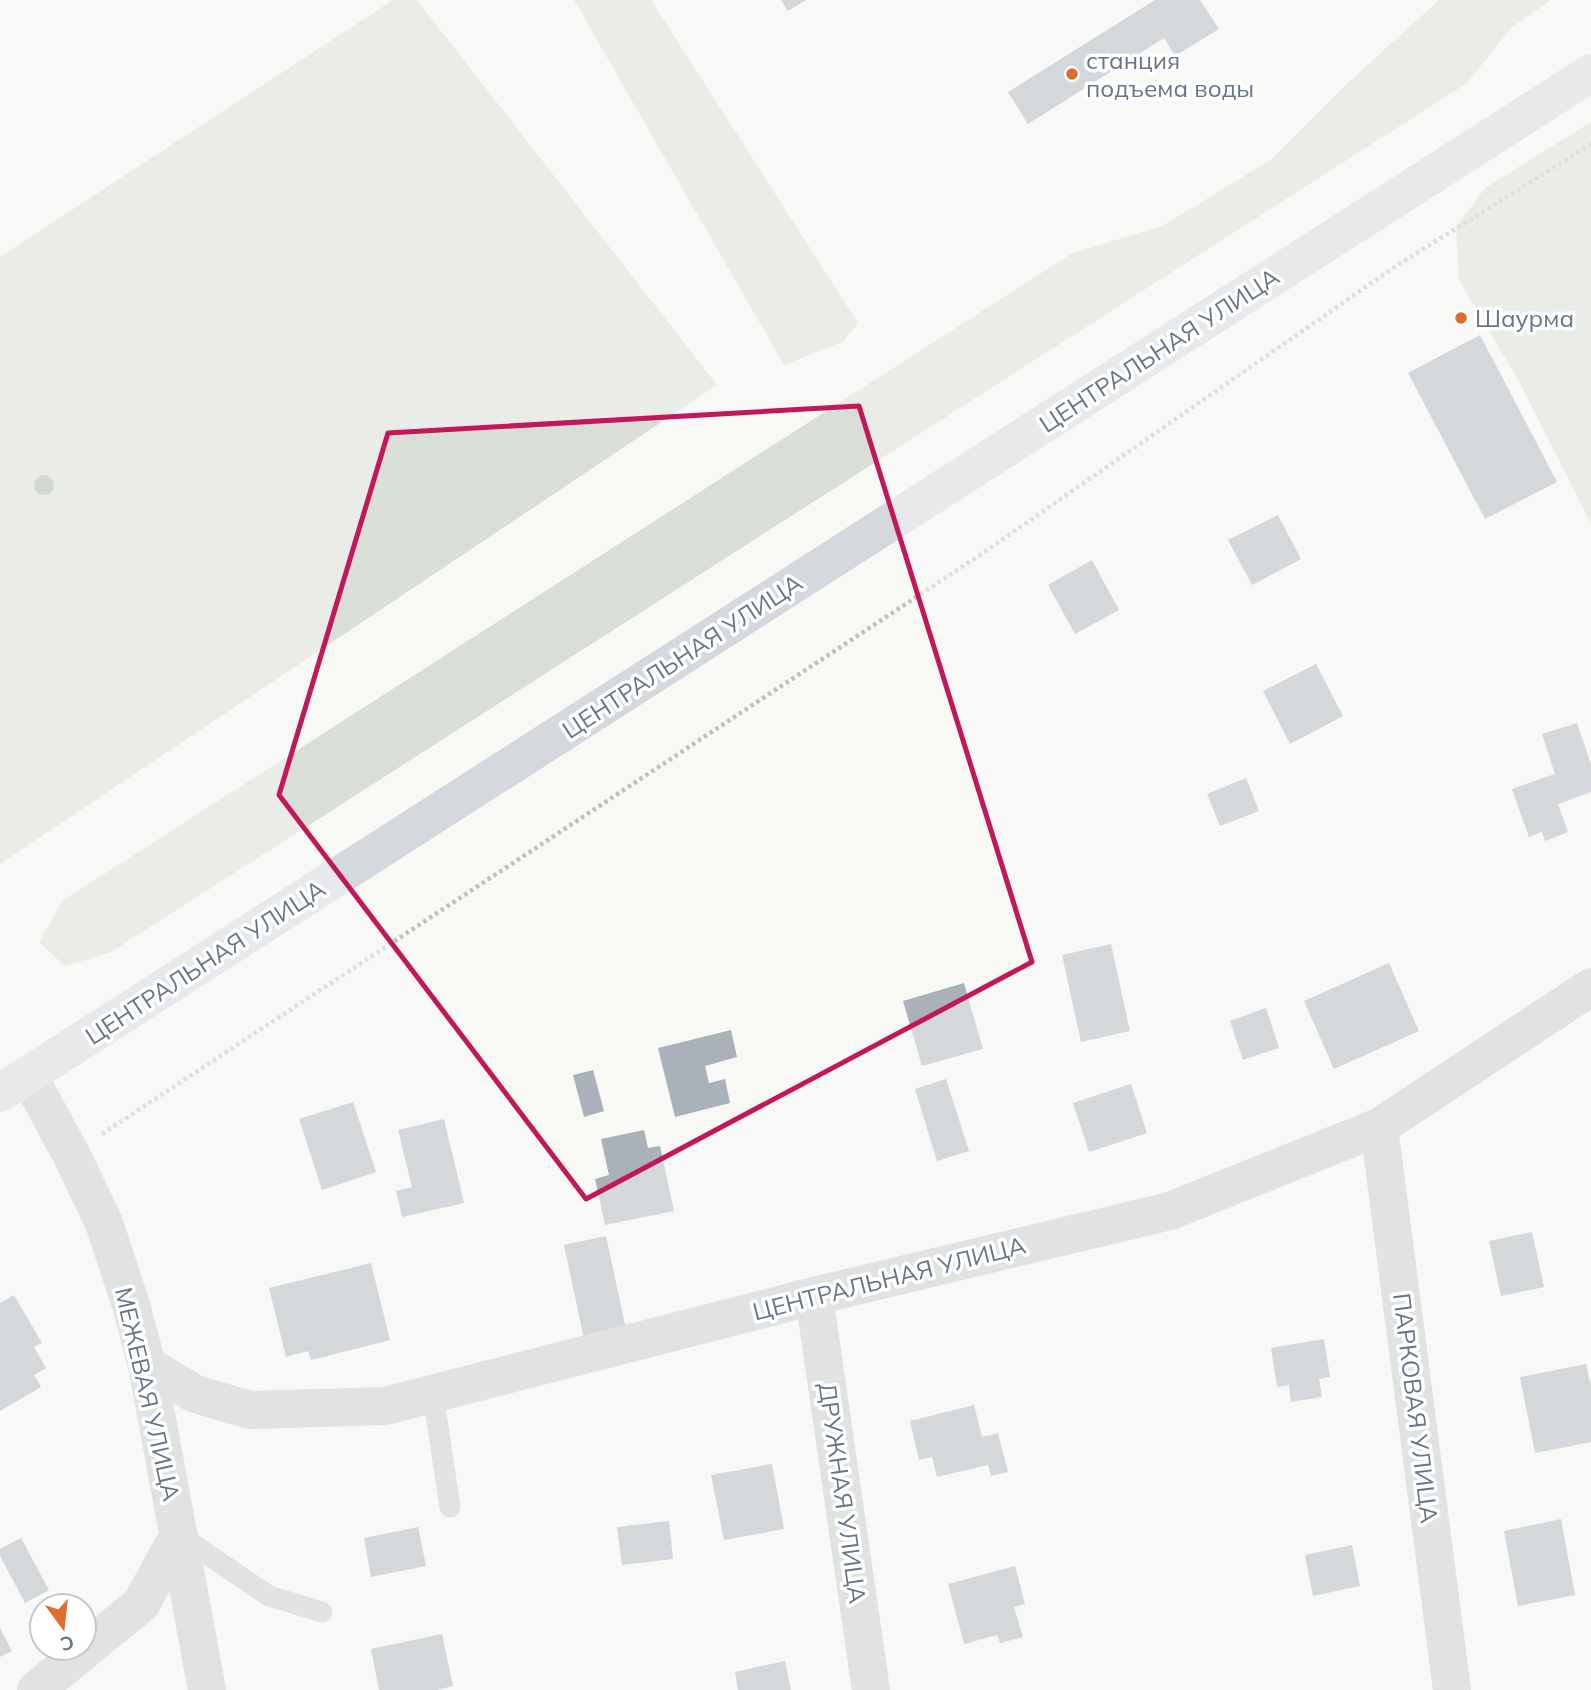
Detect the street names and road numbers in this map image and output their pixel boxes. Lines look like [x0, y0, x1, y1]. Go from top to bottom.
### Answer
street label: ЦЕНТРАЛЬНАЯ УЛИЦА [1033, 261, 1285, 439]
street label: ЦЕНТРАЛЬНАЯ УЛИЦА [556, 567, 808, 745]
street label: ЦЕНТРАЛЬНАЯ УЛИЦА [79, 873, 331, 1051]
street label: ЦЕНТРАЛЬНАЯ УЛИЦА [749, 1229, 1029, 1326]
street label: МЕЖЕВАЯ УЛИЦА [109, 1284, 187, 1504]
street label: ПАРКОВАЯ УЛИЦА [1387, 1291, 1445, 1525]
street label: ДРУЖНАЯ УЛИЦА [813, 1381, 873, 1606]

